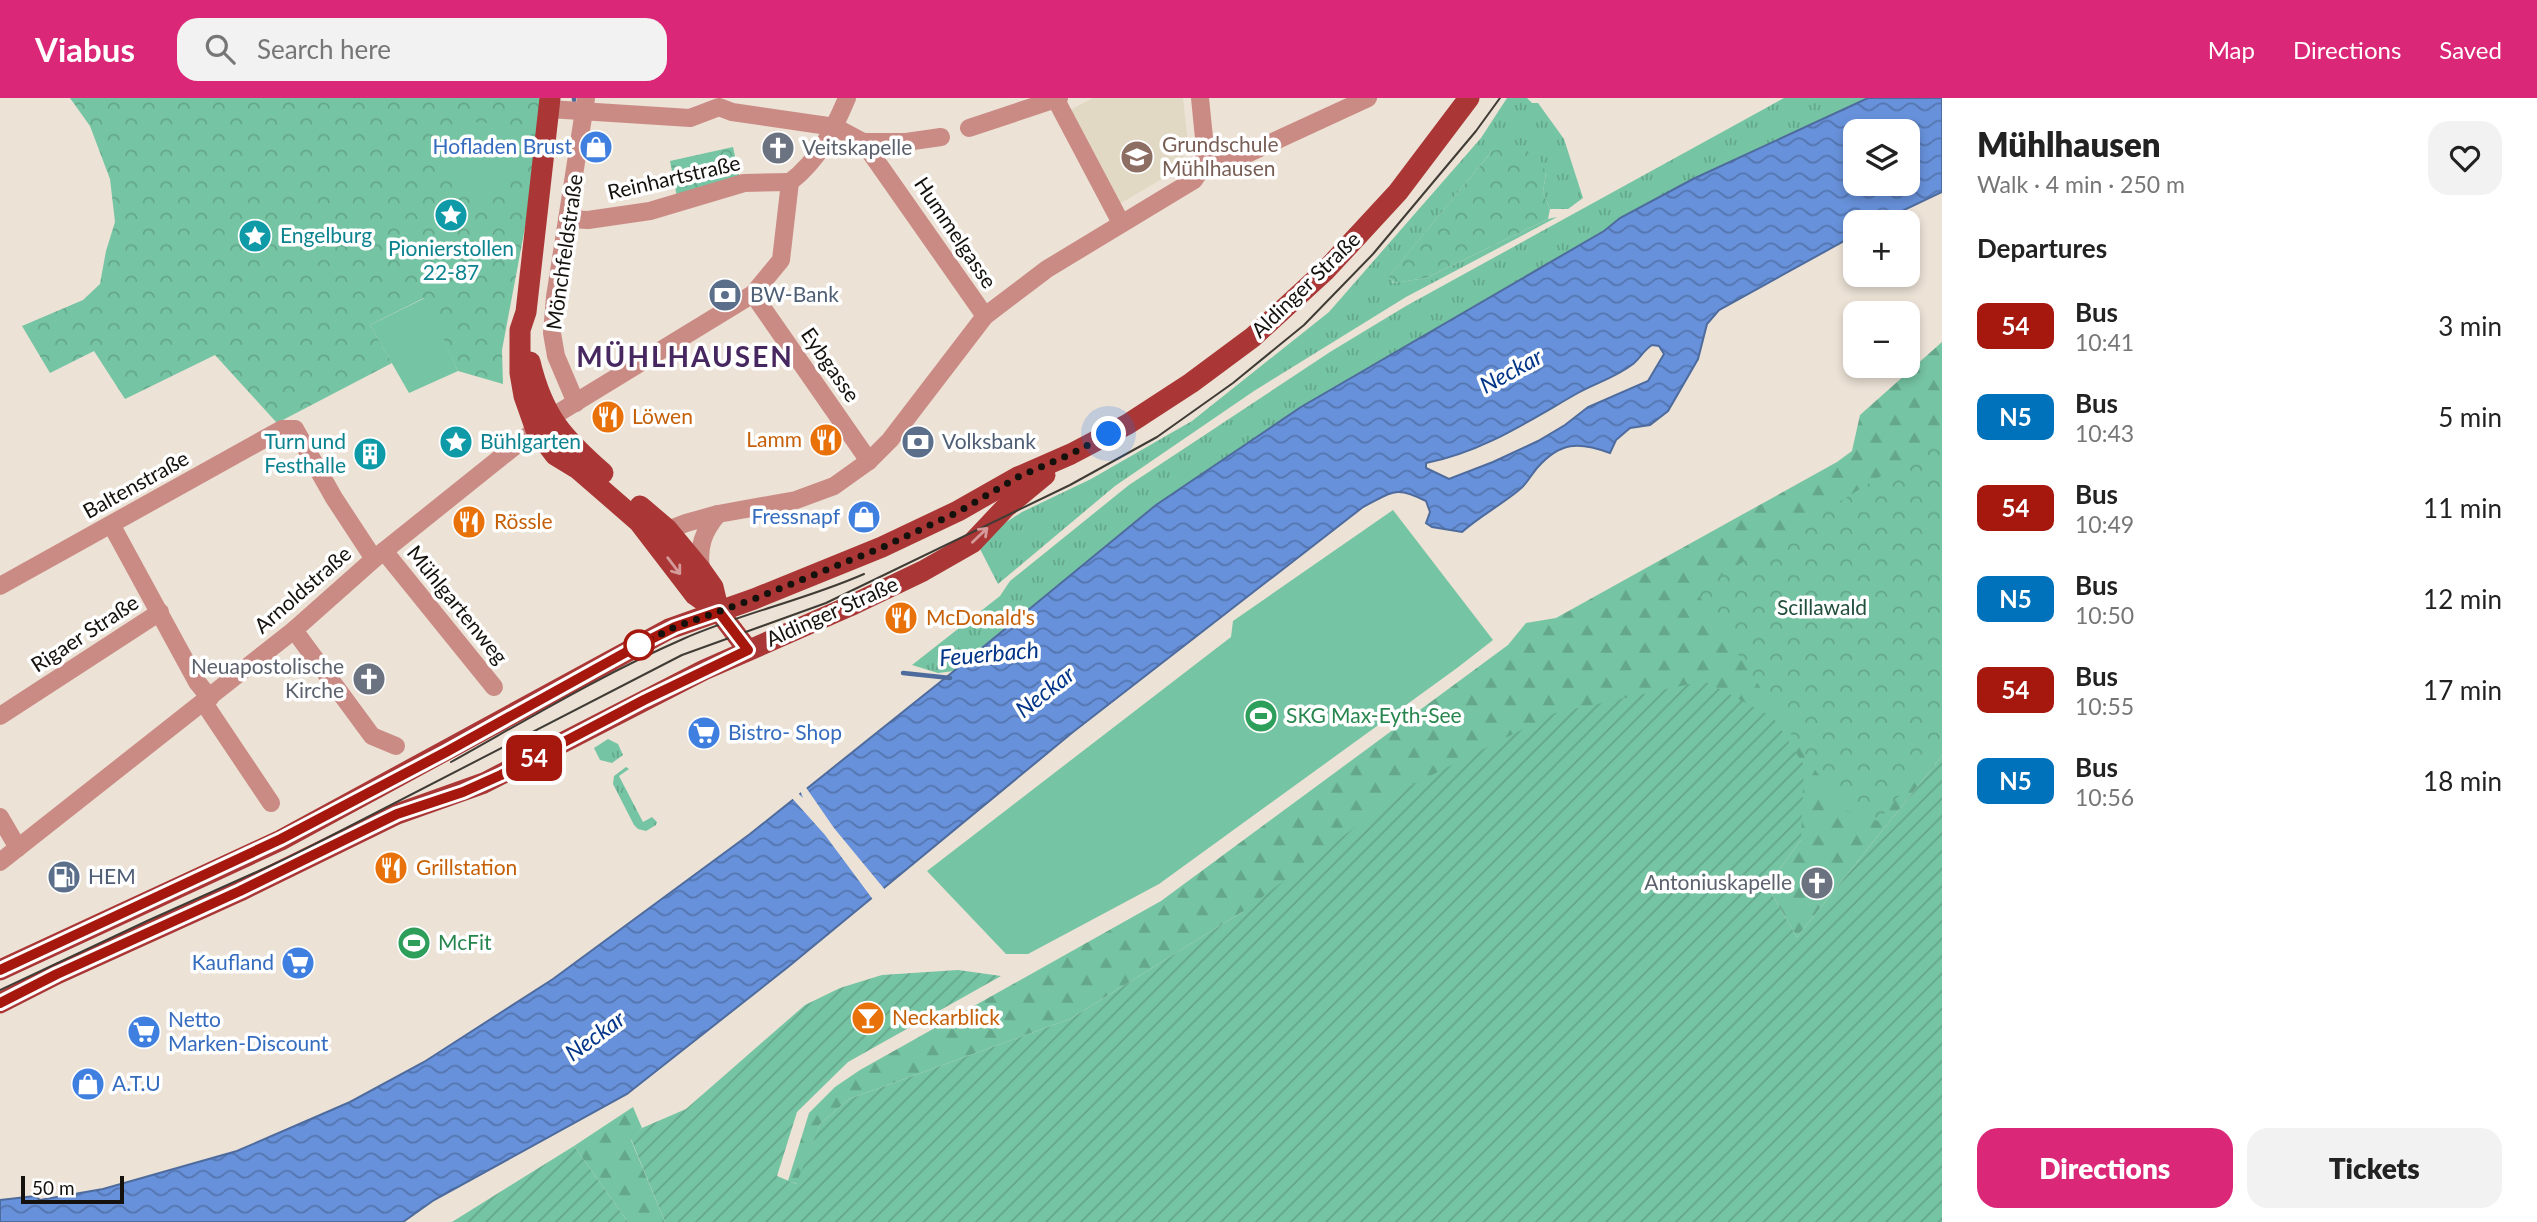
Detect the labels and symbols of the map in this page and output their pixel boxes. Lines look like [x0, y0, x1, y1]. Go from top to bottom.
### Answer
shop icon: Hofladen Brust [577, 128, 615, 166]
church icon: Veitskapelle [759, 129, 797, 167]
place label: Grundschule Mühlhausen [1162, 131, 1279, 180]
place label: Hofladen Brust [433, 133, 572, 158]
place label: Veitskapelle [802, 134, 912, 159]
school or university icon: Grundschule Mühlhausen [1118, 138, 1156, 176]
street label: Reinhartstraße [605, 149, 742, 204]
street label: Mönchfeldstraße [540, 172, 587, 331]
street label: Hummelgasse [910, 172, 1003, 293]
place icon: Pionierstollen 22-87 [432, 196, 470, 234]
place icon: Engelburg [236, 217, 274, 255]
place label: Engelburg [280, 222, 372, 247]
street label: Aldinger Straße [1245, 226, 1365, 342]
place label: Pionierstollen 22-87 [388, 235, 514, 284]
bank icon: BW-Bank [706, 276, 744, 314]
place label: BW-Bank [750, 281, 839, 306]
street label: Eybgasse [797, 322, 866, 406]
district label: MÜHLHAUSEN [576, 339, 794, 373]
water label: Neckar [1474, 341, 1548, 399]
restaurant icon: Löwen [589, 398, 627, 436]
place label: Löwen [632, 403, 693, 428]
your location [1091, 416, 1126, 451]
restaurant icon: Lamm [807, 421, 845, 459]
place icon: Bühlgarten [437, 423, 475, 461]
bank icon: Volksbank [899, 423, 937, 461]
place label: Lamm [746, 426, 802, 451]
place label: Turn und Festhalle [264, 428, 346, 477]
place label: Bühlgarten [480, 428, 581, 453]
place label: Volksbank [942, 428, 1036, 453]
building icon: Turn und Festhalle [351, 435, 389, 473]
street label: Baltenstraße [78, 444, 192, 523]
shop icon: Fressnapf [845, 498, 883, 536]
restaurant icon: Rössle [450, 503, 488, 541]
place label: Fressnapf [751, 503, 841, 528]
place label: Rössle [494, 508, 553, 533]
one-way arrow [971, 526, 988, 543]
street label: Arnoldstraße [249, 540, 355, 638]
street label: Mühlgartenweg [403, 540, 514, 668]
one-way arrow [666, 556, 681, 575]
street label: Aldinger Straße [762, 570, 901, 651]
street label: Rigaer Straße [26, 589, 142, 677]
park label: Scillawald [1777, 594, 1867, 619]
restaurant icon: McDonald's [882, 599, 920, 637]
place label: McDonald's [926, 604, 1035, 629]
unlabelled marker [624, 630, 654, 660]
water label: Feuerbach [938, 635, 1040, 671]
place label: Neuapostolische Kirche [191, 653, 344, 702]
water label: Neckar [1009, 659, 1080, 723]
church icon: Neuapostolische Kirche [350, 660, 388, 698]
sports icon: SKG Max-Eyth-See [1242, 697, 1280, 735]
place label: SKG Max-Eyth-See [1286, 702, 1462, 727]
supermarket icon: Bistro- Shop [685, 714, 723, 752]
place label: Bistro- Shop [728, 719, 842, 744]
line badge: 54 [503, 735, 566, 781]
restaurant icon: Grillstation [372, 849, 410, 887]
place label: Grillstation [416, 854, 517, 879]
fuel station icon: HEM [45, 858, 83, 896]
place label: HEM [88, 863, 136, 888]
church icon: Antoniuskapelle [1798, 864, 1836, 902]
place label: Antoniuskapelle [1644, 869, 1792, 894]
sports icon: McFit [395, 924, 433, 962]
place label: McFit [438, 929, 492, 954]
supermarket icon: Kaufland [279, 944, 317, 982]
place label: Kaufland [192, 949, 274, 974]
bar icon: Neckarblick [849, 999, 887, 1037]
water label: Neckar [559, 1003, 631, 1066]
place label: Neckarblick [892, 1004, 1000, 1029]
place label: Netto Marken-Discount [168, 1006, 329, 1055]
supermarket icon: Netto Marken-Discount [125, 1013, 163, 1051]
shop icon: A.T.U [69, 1065, 107, 1103]
place label: A.T.U [112, 1070, 161, 1095]
scale bar [21, 1173, 124, 1205]

